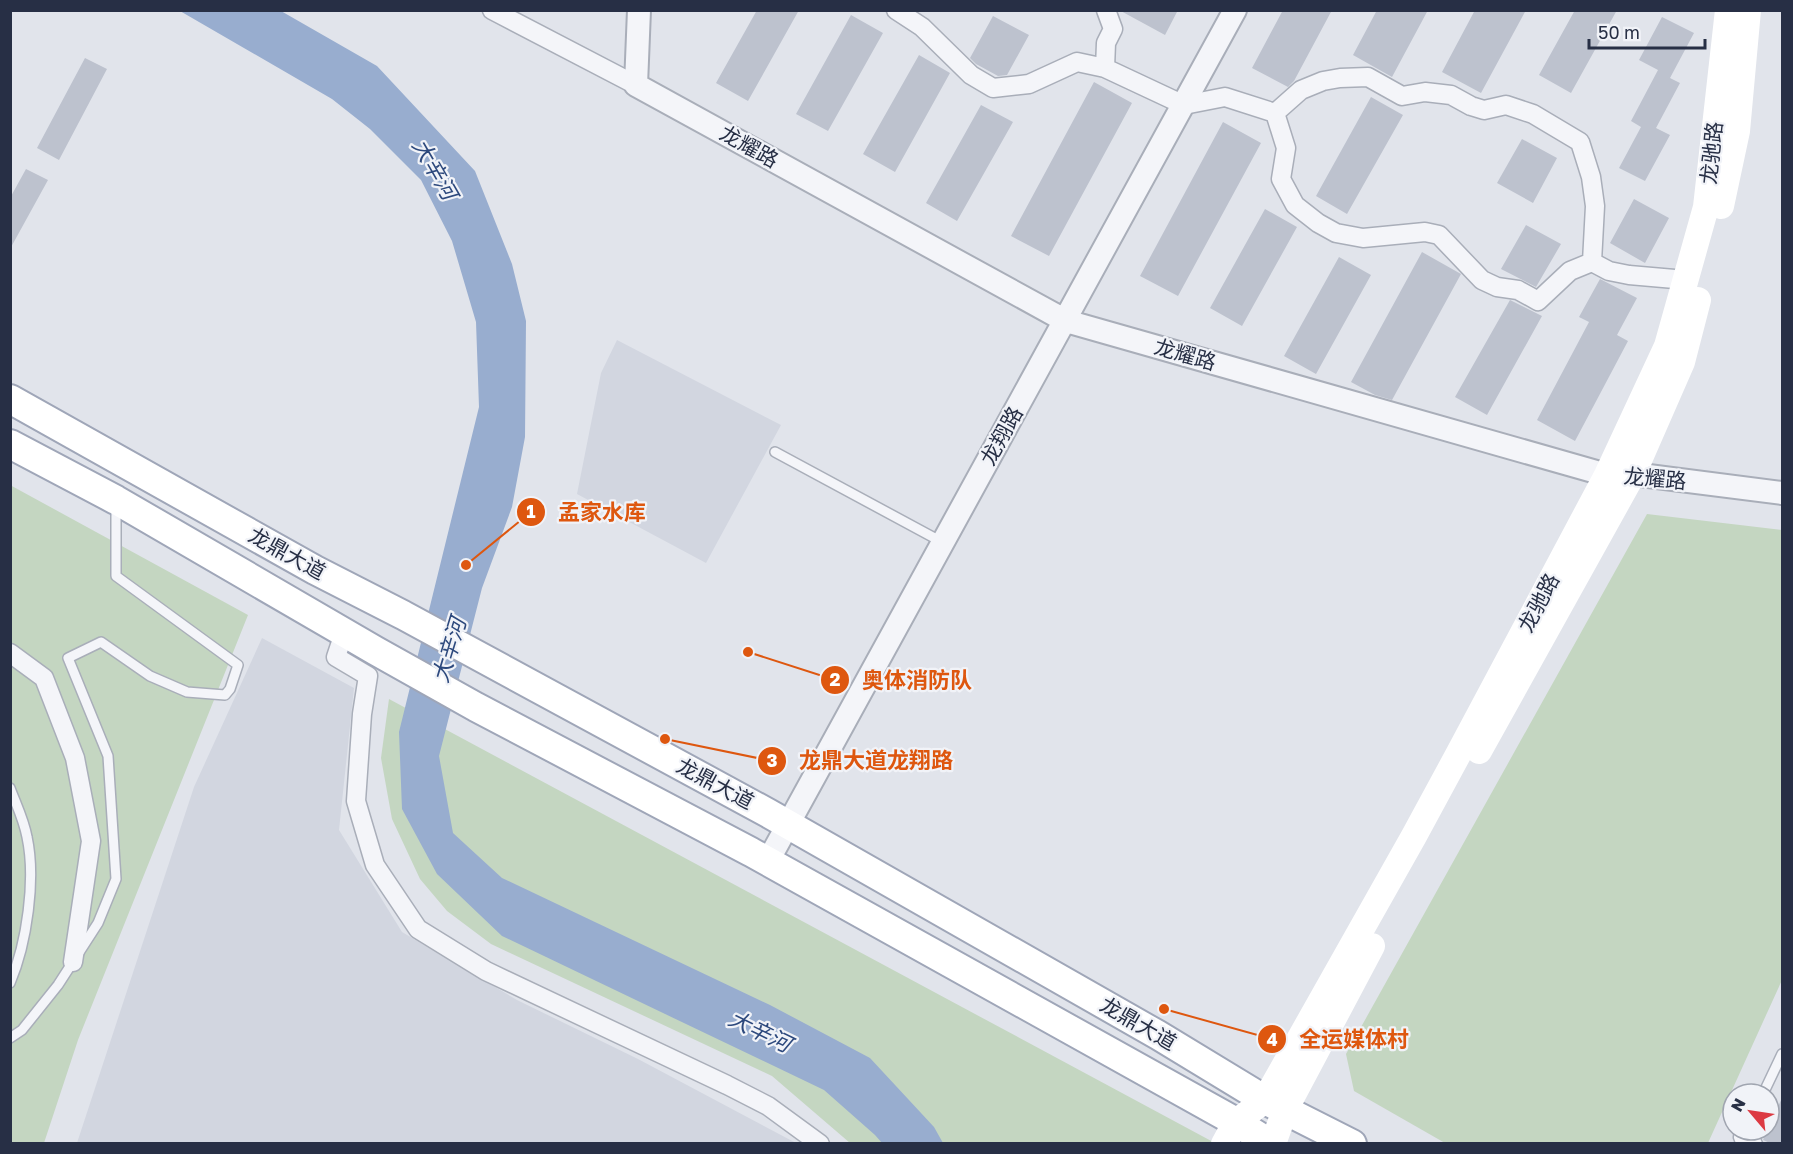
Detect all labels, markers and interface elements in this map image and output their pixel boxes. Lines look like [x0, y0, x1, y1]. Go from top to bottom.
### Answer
scale bar [1589, 12, 1704, 50]
text: 50 m [1598, 21, 1640, 43]
street label: 龙耀路 [716, 119, 783, 173]
street label: 龙驰路 [1695, 120, 1727, 186]
water label: 大辛河 [407, 133, 466, 208]
street label: 龙耀路 [1151, 333, 1219, 375]
street label: 龙翔路 [974, 402, 1028, 469]
street label: 龙耀路 [1623, 462, 1688, 494]
callout: 孟家水库 [516, 492, 658, 532]
text: 孟家水库 [558, 498, 646, 525]
text: 1 [526, 500, 536, 522]
street label: 龙鼎大道 [244, 521, 331, 585]
street label: 龙驰路 [1512, 569, 1564, 636]
water label: 大辛河 [426, 611, 472, 685]
callout: 奥体消防队 [820, 660, 984, 700]
text: 奥体消防队 [862, 666, 972, 693]
text: 2 [830, 668, 841, 690]
callout: 龙鼎大道龙翔路 [757, 741, 965, 781]
text: 龙鼎大道龙翔路 [799, 746, 953, 773]
text: 3 [767, 749, 778, 771]
street label: 龙鼎大道 [672, 752, 759, 814]
street label: 龙鼎大道 [1096, 991, 1181, 1055]
water label: 大辛河 [725, 1004, 799, 1059]
callout: 全运媒体村 [1257, 1019, 1421, 1059]
text: 全运媒体村 [1299, 1025, 1409, 1052]
text: 4 [1266, 1028, 1278, 1050]
north arrow [1721, 1082, 1781, 1142]
text: N [1726, 1095, 1750, 1115]

